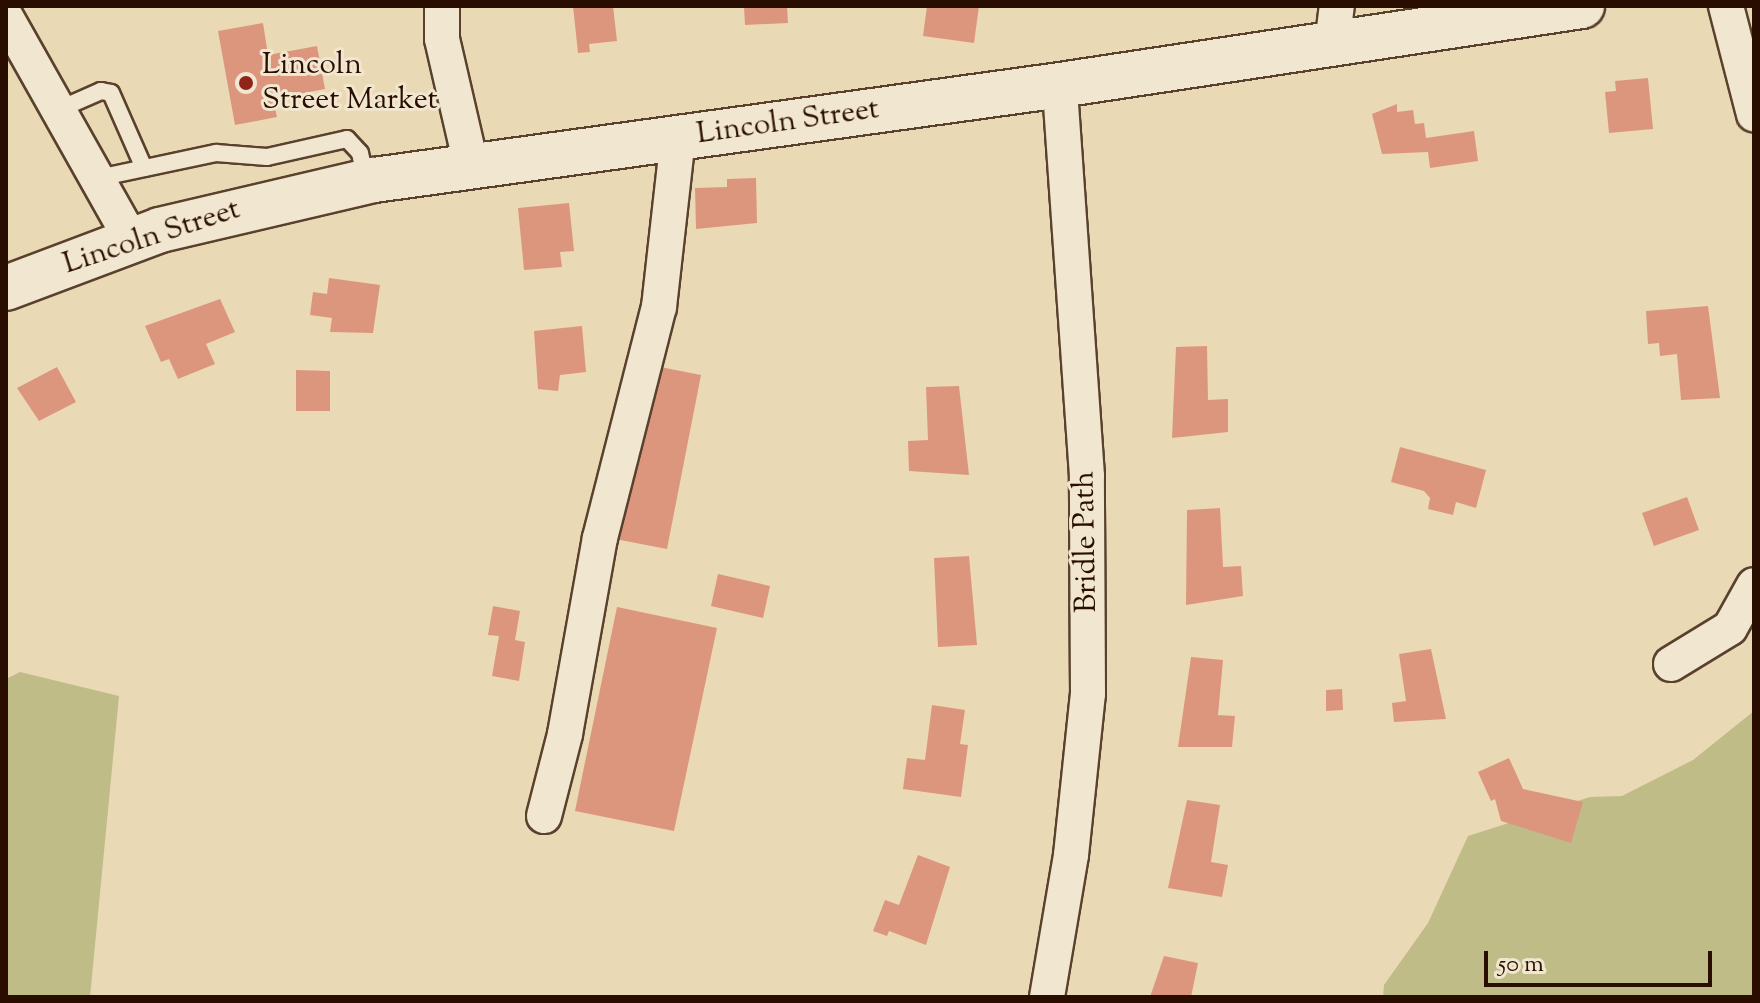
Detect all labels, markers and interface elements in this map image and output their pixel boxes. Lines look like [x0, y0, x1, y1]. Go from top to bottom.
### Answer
place label: Lincoln Street Market [262, 48, 438, 118]
marker: Lincoln Street Market [237, 74, 255, 92]
street label: Lincoln Street [694, 92, 882, 154]
street label: Lincoln Street [59, 192, 245, 284]
street label: Bridle Path [1068, 471, 1106, 613]
scale bar [1488, 935, 1716, 985]
text: 50 m [1498, 948, 1544, 982]

